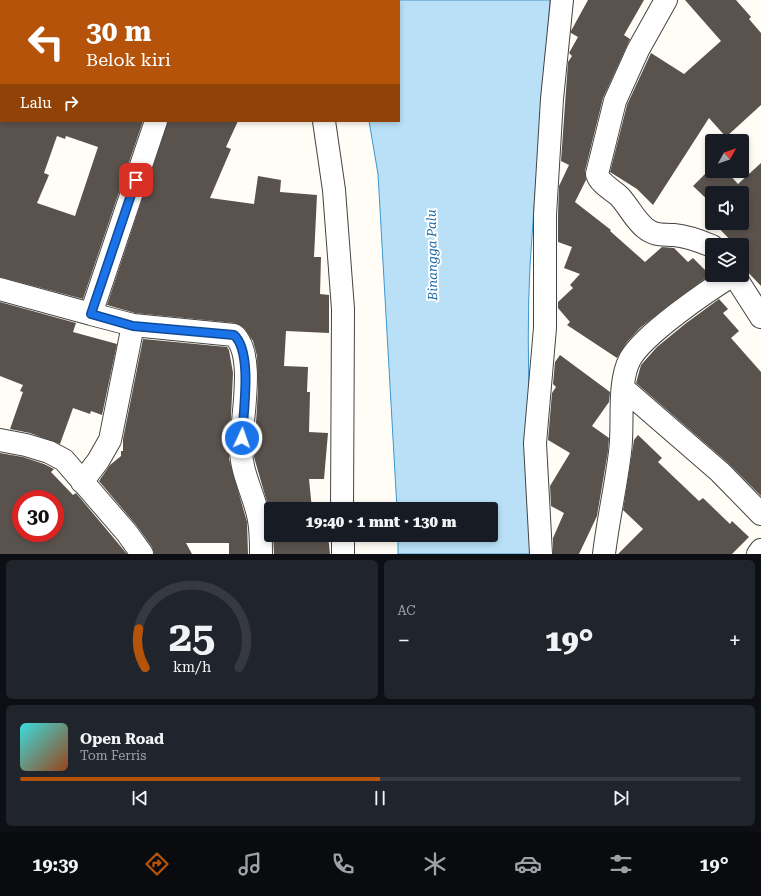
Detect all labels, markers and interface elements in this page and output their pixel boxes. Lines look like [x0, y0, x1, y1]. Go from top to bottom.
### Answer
text: 30 m [86, 15, 151, 48]
icon: left [20, 16, 72, 68]
text: Belok kiri [86, 49, 171, 70]
icon: right [60, 92, 82, 114]
text: Lalu [20, 94, 52, 112]
north arrow [705, 134, 749, 178]
map controls [705, 134, 749, 282]
pin [119, 163, 153, 197]
icon: arrive [125, 169, 147, 191]
button: sound [705, 186, 749, 230]
water label: Binangga Palu [424, 209, 440, 302]
button: layers [705, 238, 749, 282]
position arrow [221, 417, 263, 459]
speed limit sign: 30 [12, 490, 64, 542]
text: 19:40 · 1 mnt · 130 m [306, 513, 456, 531]
text: AC [398, 603, 416, 618]
text: 25 [168, 611, 215, 660]
text: 19° [545, 623, 594, 658]
text: − [398, 628, 410, 653]
text: + [729, 628, 741, 653]
text: km/h [173, 658, 211, 674]
text: Open Road [80, 730, 164, 748]
text: Tom Ferris [80, 748, 146, 763]
icon: previous [129, 787, 151, 809]
icon: pause [369, 787, 391, 809]
icon: next [610, 787, 632, 809]
icon: directions [143, 850, 171, 878]
icon: music [236, 850, 264, 878]
icon: phone [329, 850, 357, 878]
icon: climate [421, 850, 449, 878]
icon: car [514, 850, 542, 878]
icon: filters [607, 850, 635, 878]
text: 19:39 [32, 854, 78, 875]
text: 19° [699, 854, 729, 875]

